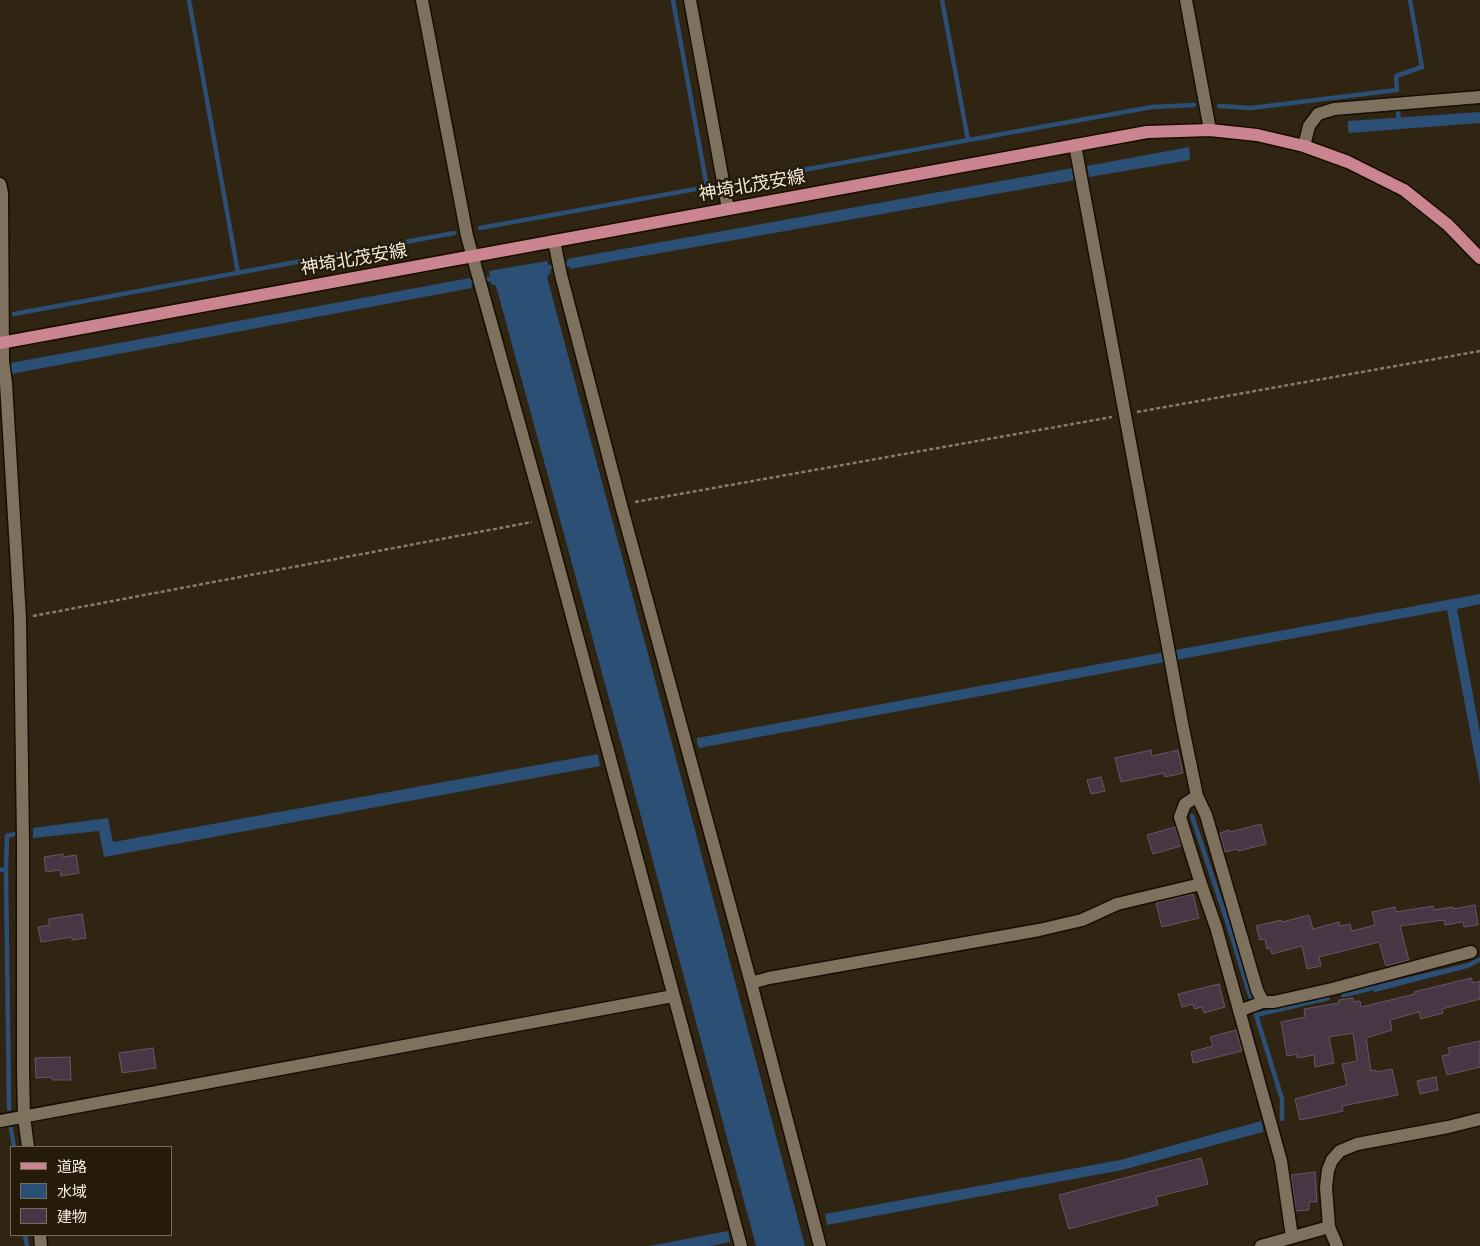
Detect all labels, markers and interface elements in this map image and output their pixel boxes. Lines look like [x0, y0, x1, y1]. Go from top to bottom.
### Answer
street label: 神埼北茂安線 [697, 166, 807, 206]
street label: 神埼北茂安線 [299, 240, 409, 280]
legend [10, 1146, 172, 1236]
text: 道路 [57, 1158, 87, 1175]
text: 水域 [57, 1183, 87, 1200]
text: 建物 [57, 1208, 87, 1225]

